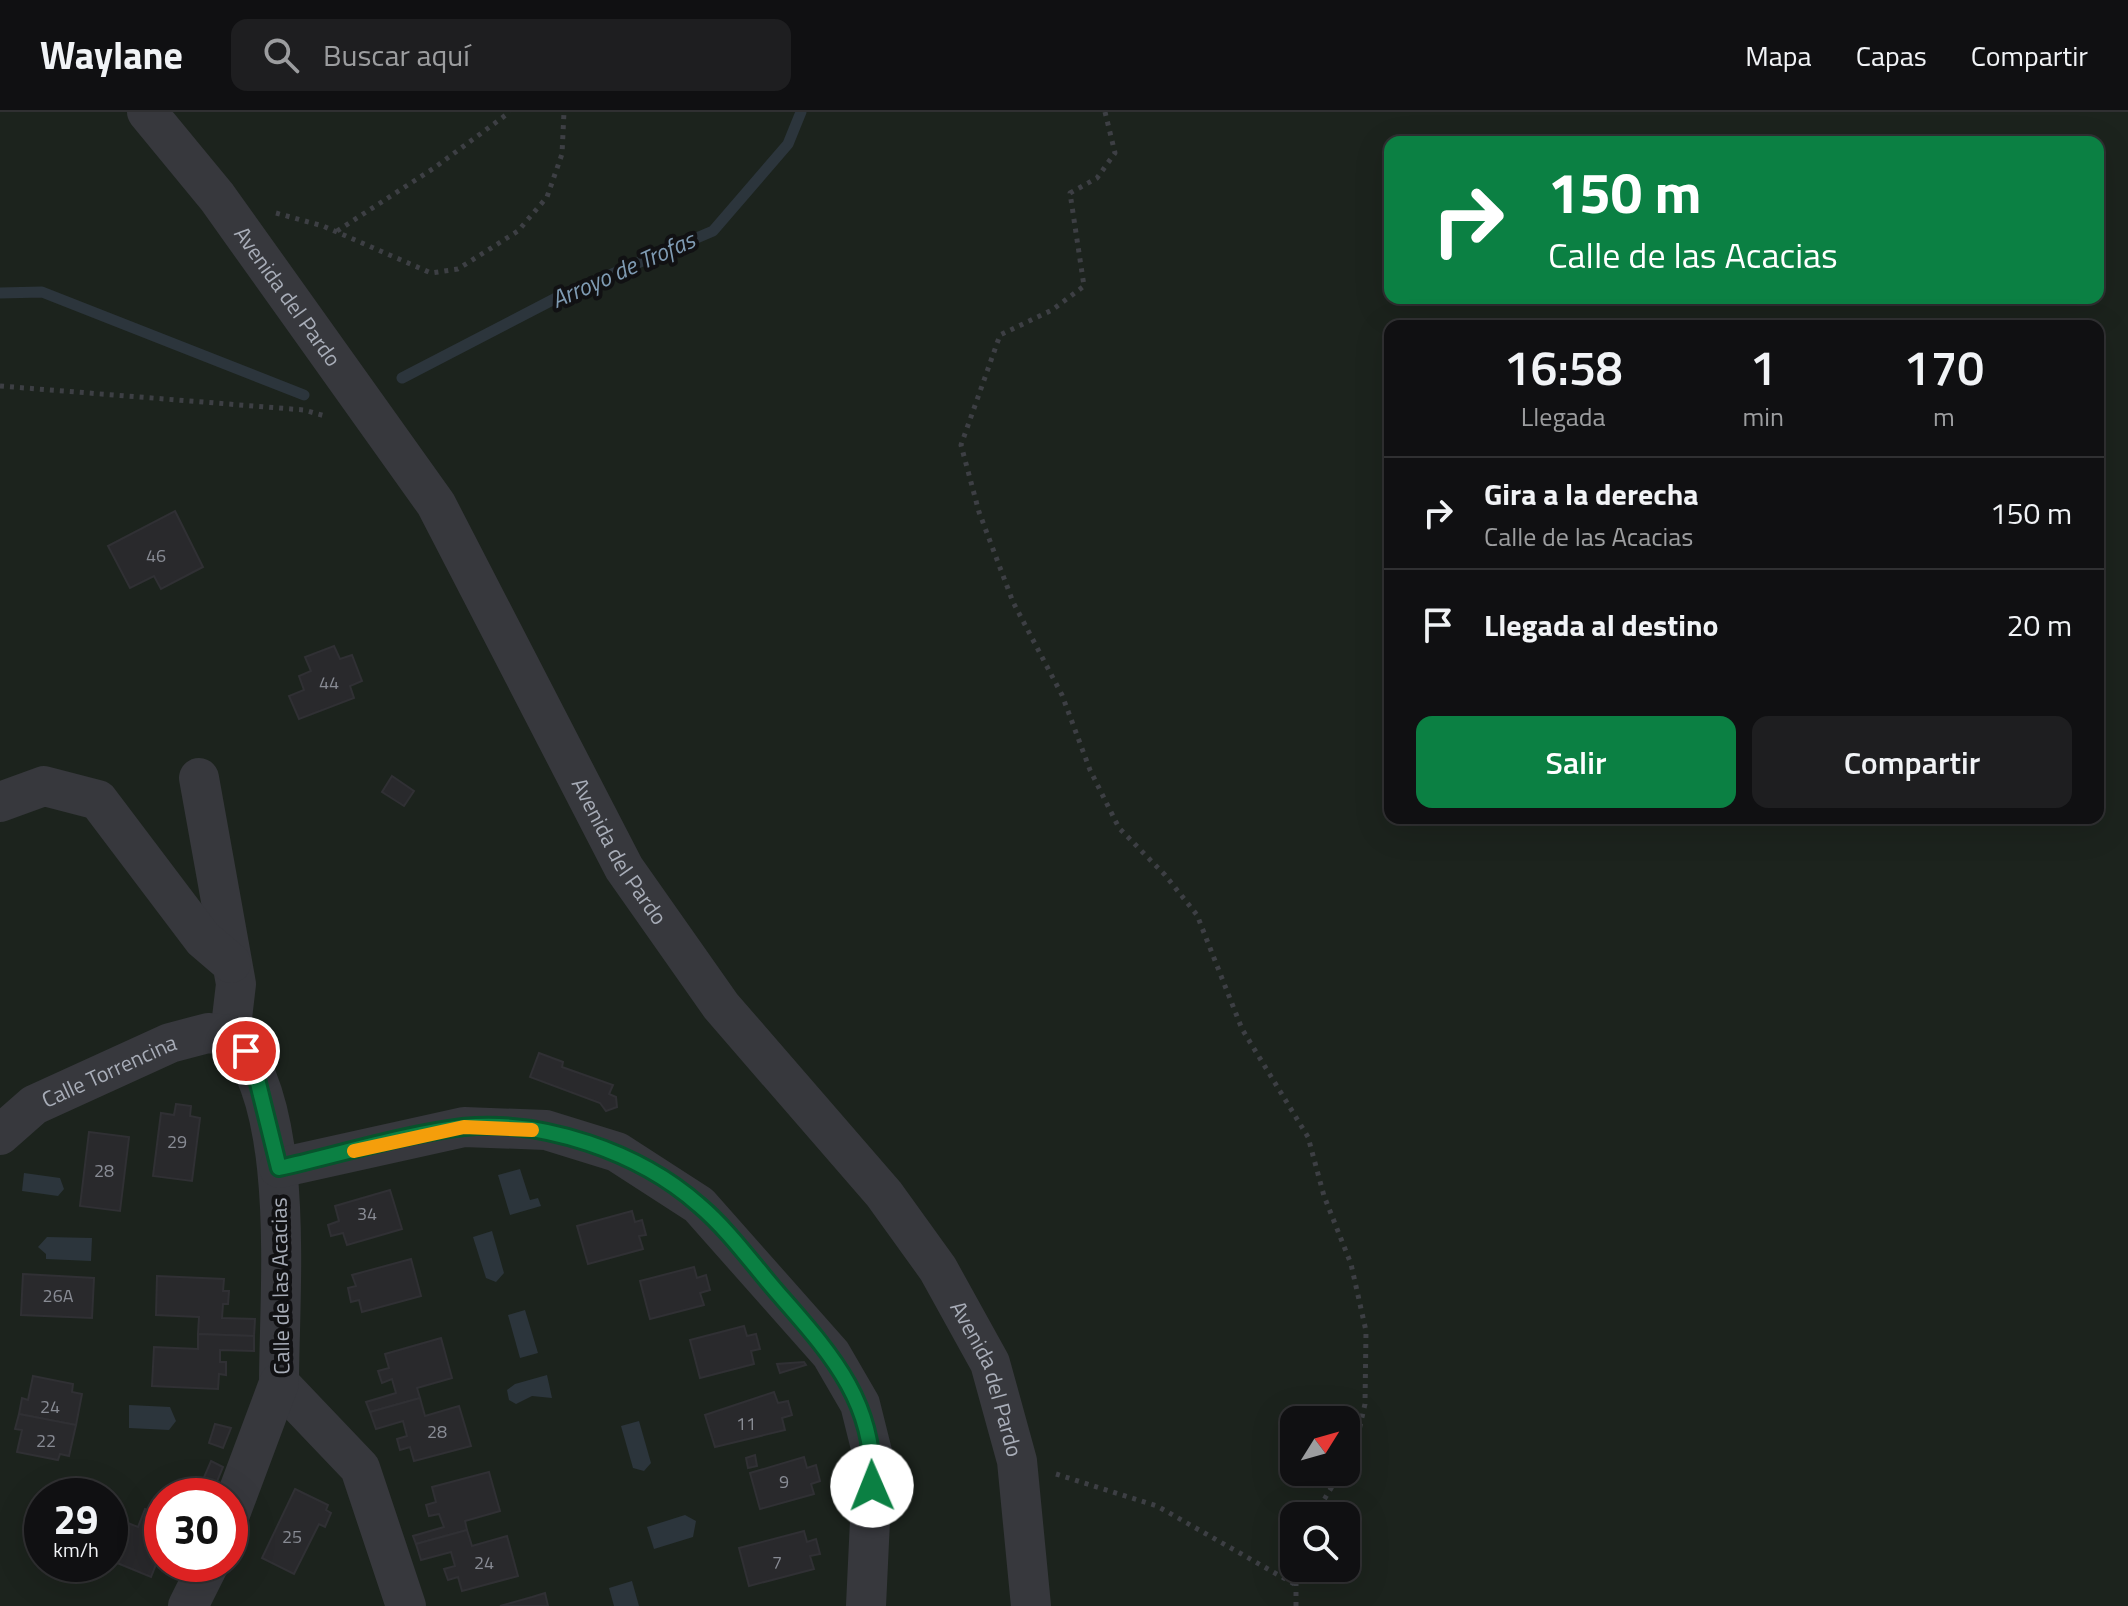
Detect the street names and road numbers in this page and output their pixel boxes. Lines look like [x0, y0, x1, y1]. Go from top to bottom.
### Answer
street label: Avenida del Pardo [226, 219, 350, 374]
street label: Avenida del Pardo [563, 772, 676, 932]
street label: Calle Torrencina [36, 1025, 180, 1116]
street label: Calle de las Acacias [261, 1197, 299, 1375]
street label: Avenida del Pardo [942, 1294, 1032, 1461]

